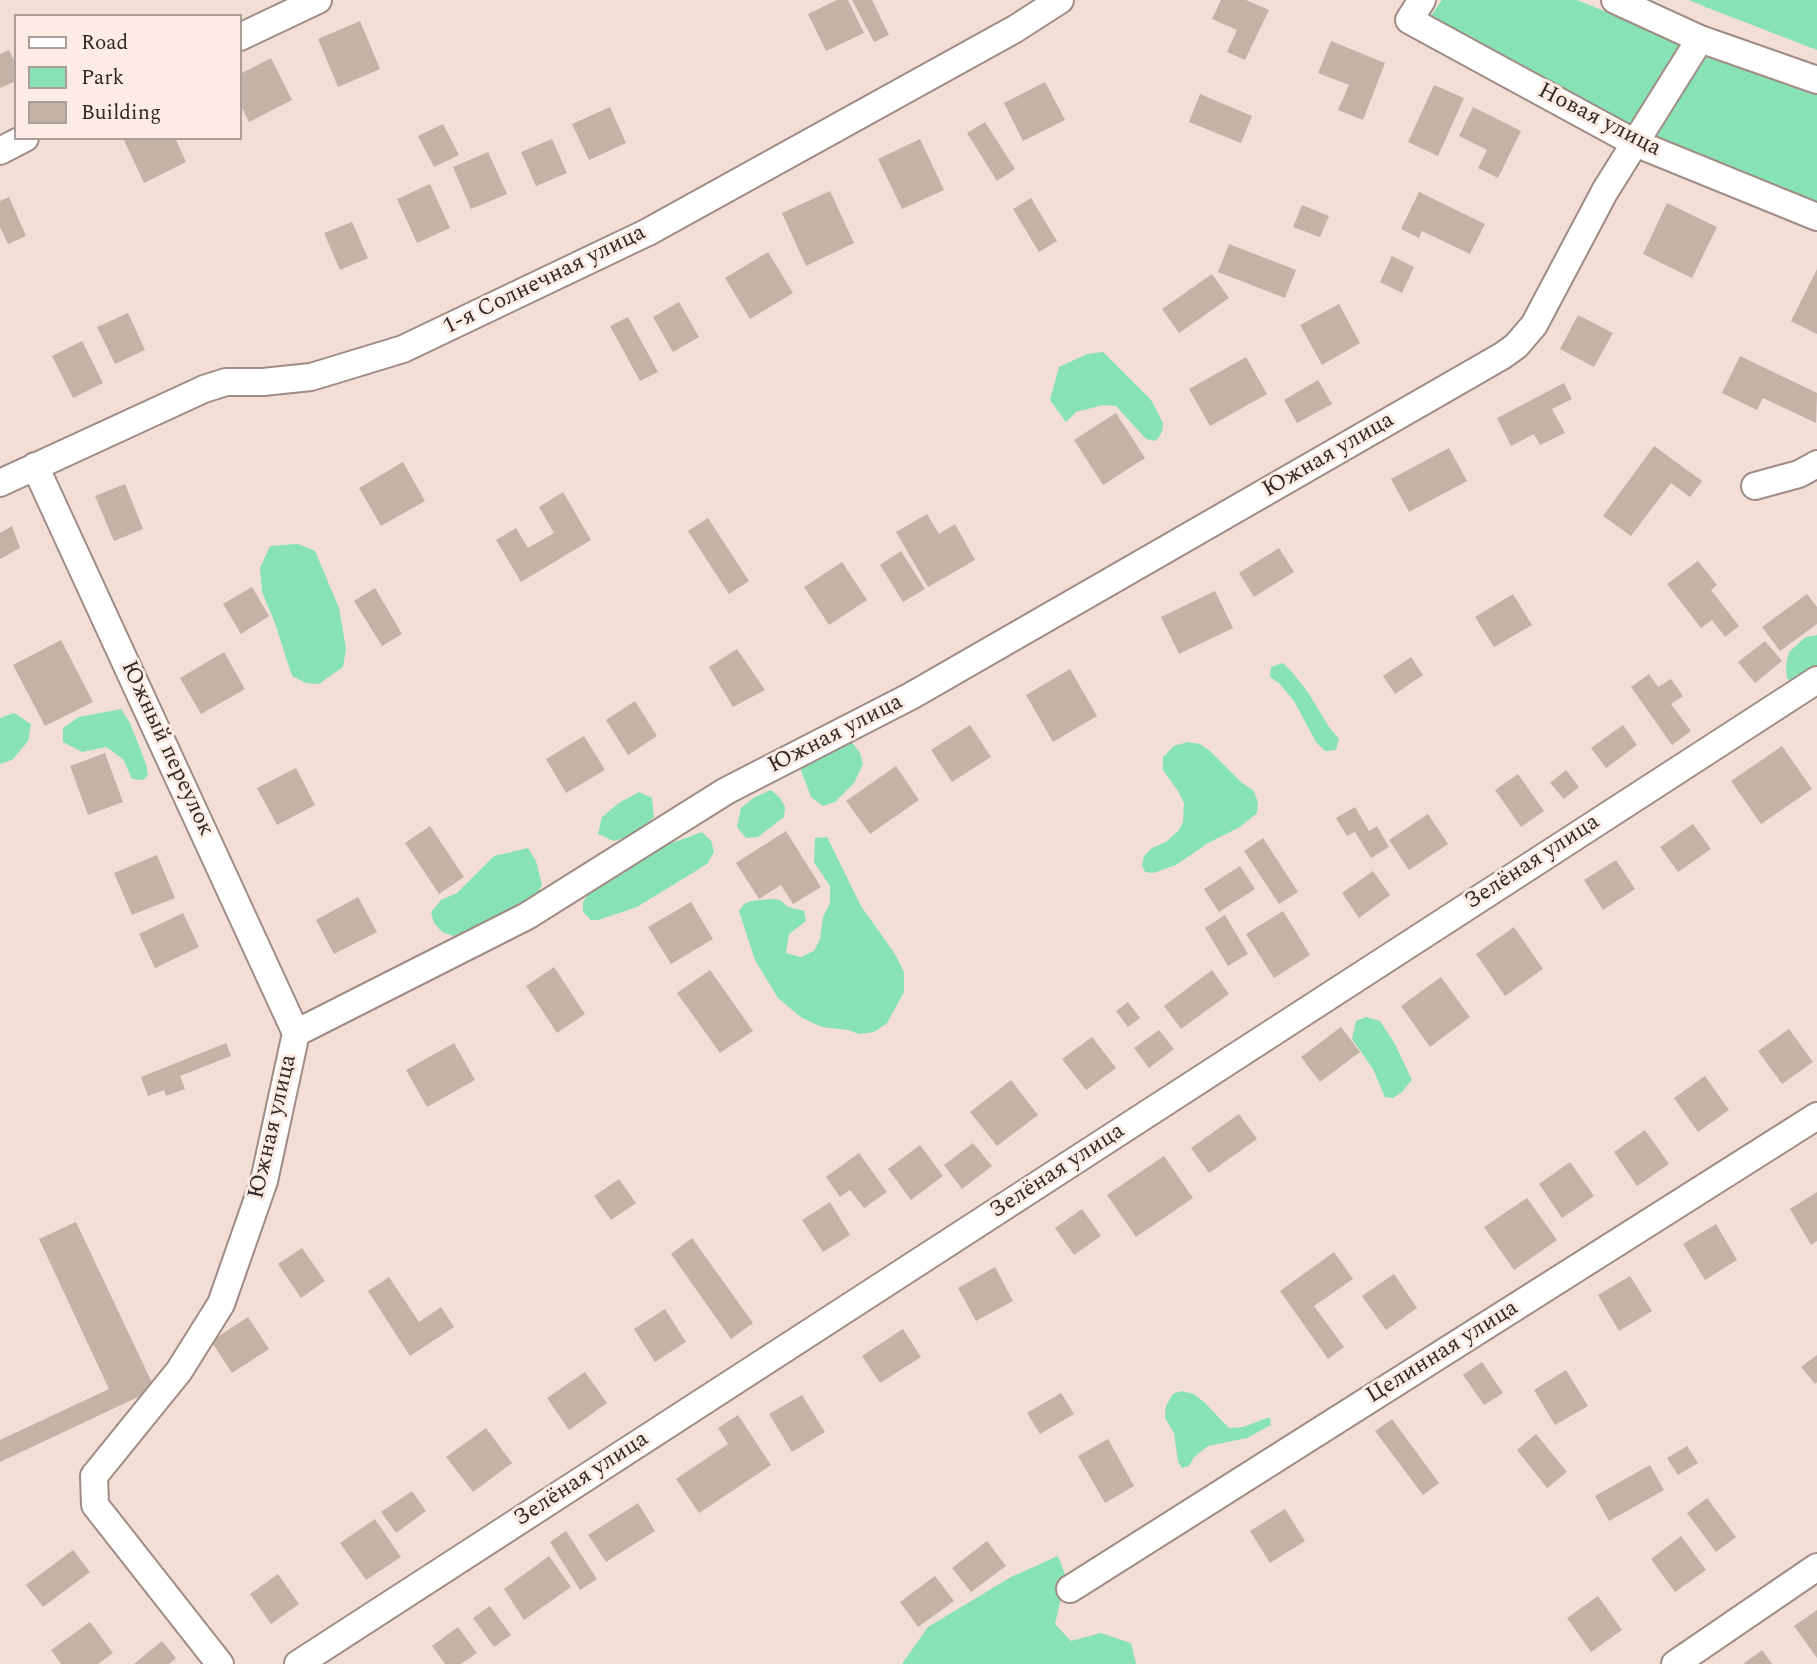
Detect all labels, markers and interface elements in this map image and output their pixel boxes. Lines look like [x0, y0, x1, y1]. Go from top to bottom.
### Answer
legend [14, 14, 242, 140]
text: Road [81, 27, 128, 59]
text: Park [81, 62, 124, 94]
street label: Новая улица [1533, 78, 1665, 164]
text: Building [81, 97, 161, 129]
street label: 1-я Солнечная улица [439, 220, 651, 342]
street label: Южная улица [1258, 407, 1400, 505]
street label: Южный переулок [113, 657, 219, 841]
street label: Южная улица [764, 689, 908, 781]
street label: Зелёная улица [1461, 809, 1605, 917]
street label: Южная улица [244, 1052, 304, 1202]
street label: Зелёная улица [986, 1118, 1130, 1226]
street label: Целинная улица [1362, 1295, 1524, 1411]
street label: Зелёная улица [510, 1426, 654, 1534]

